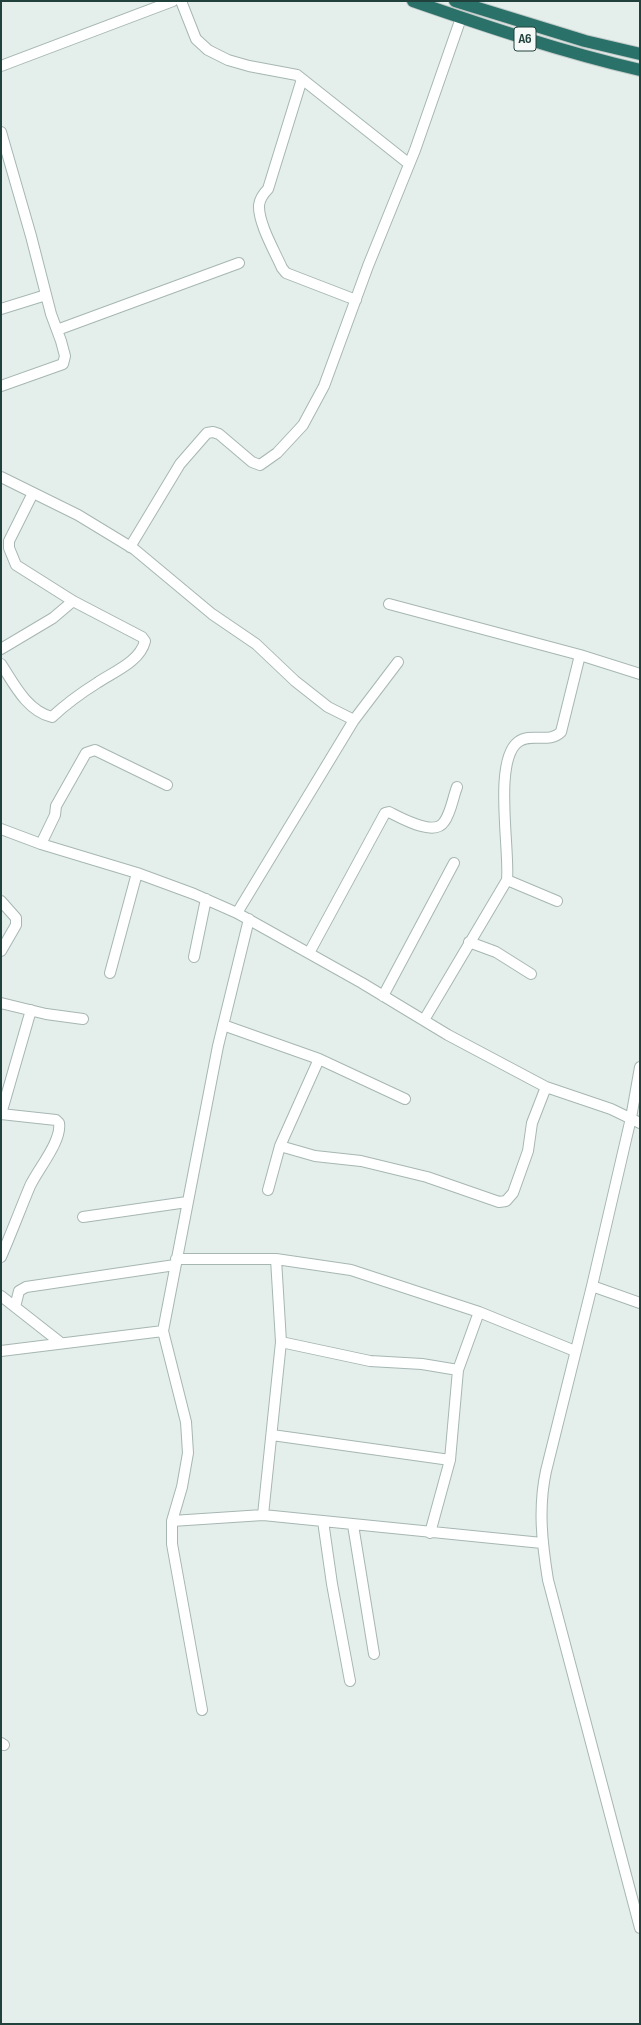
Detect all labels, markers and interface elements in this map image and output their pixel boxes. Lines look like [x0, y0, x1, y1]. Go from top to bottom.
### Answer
road number: A6 [514, 27, 536, 51]

